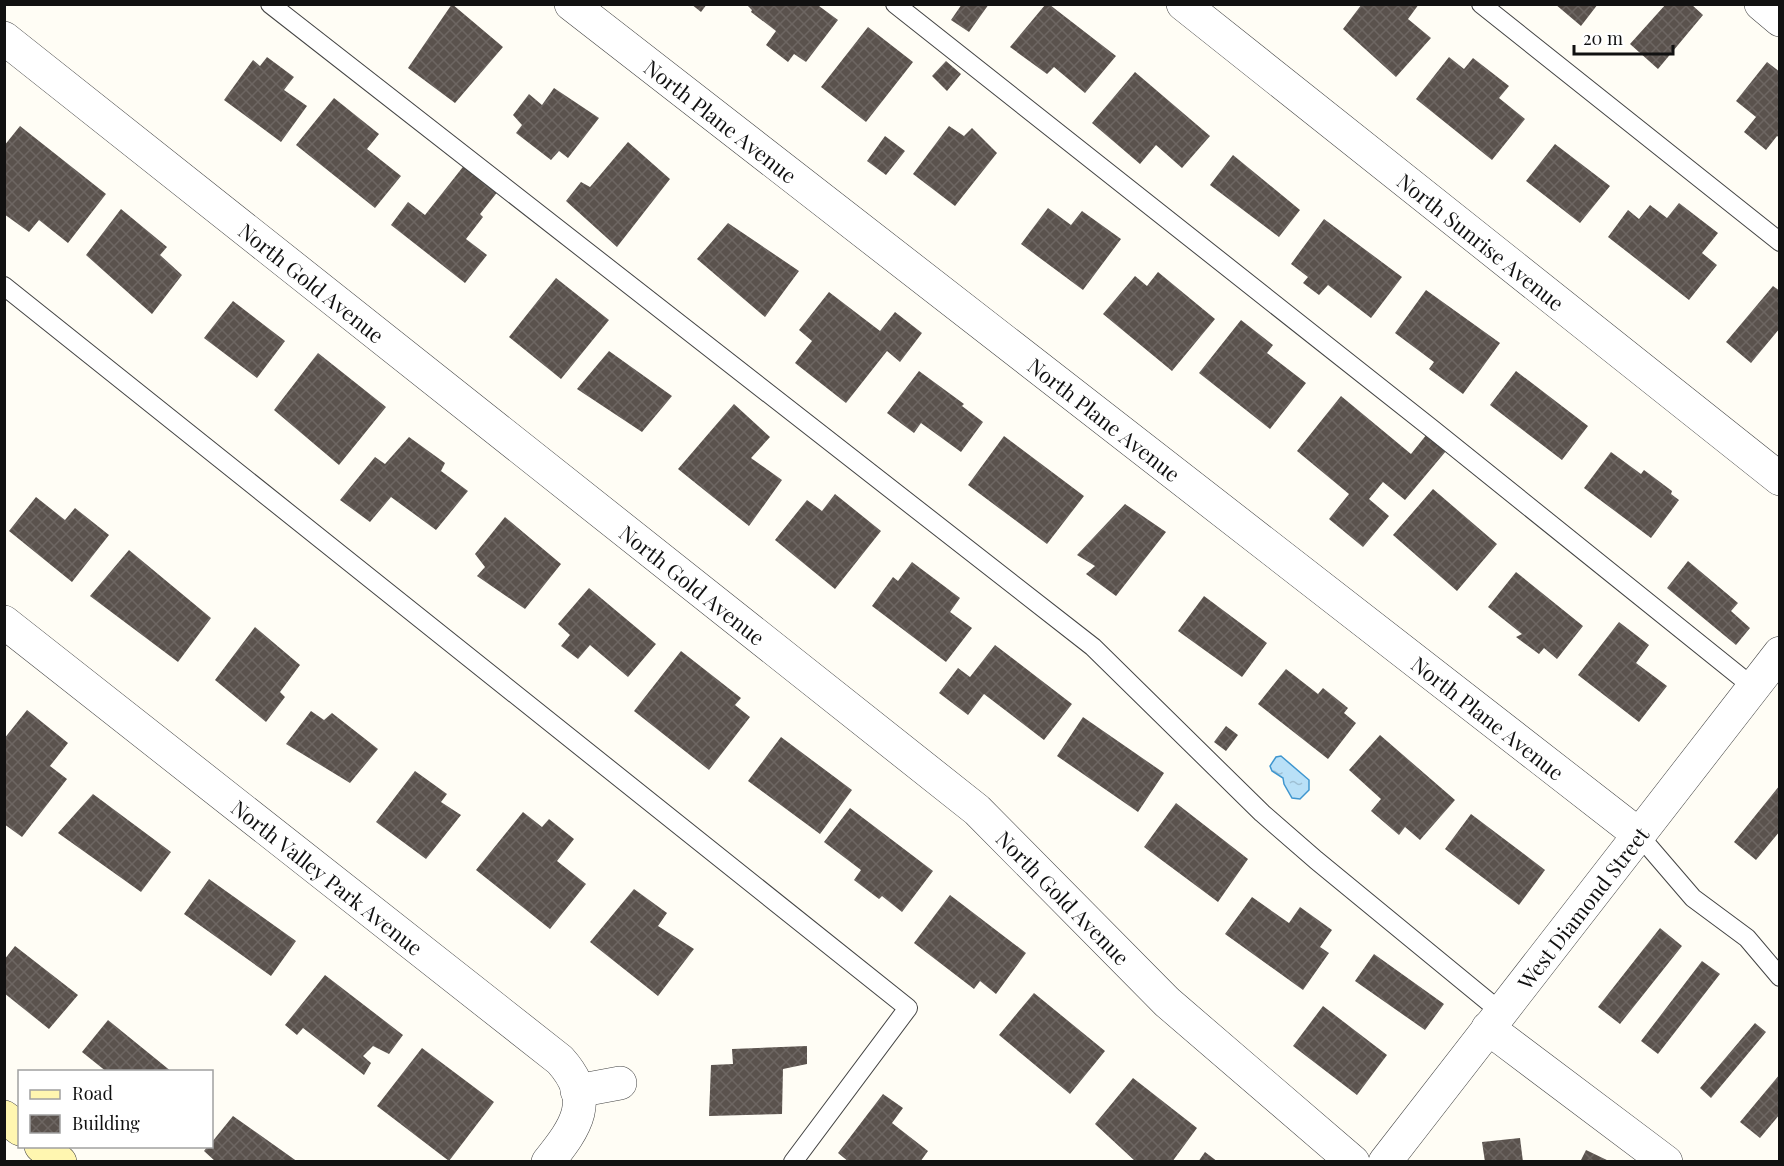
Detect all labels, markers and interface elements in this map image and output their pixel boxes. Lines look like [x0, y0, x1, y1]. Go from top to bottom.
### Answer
scale bar [1574, 18, 1673, 56]
text: 20 m [1583, 26, 1623, 50]
street label: North Plane Avenue [639, 53, 803, 189]
street label: North Sunrise Avenue [1392, 166, 1570, 316]
street label: North Gold Avenue [233, 216, 390, 349]
street label: North Plane Avenue [1023, 351, 1187, 487]
street label: North Gold Avenue [614, 518, 771, 651]
street label: North Plane Avenue [1406, 649, 1570, 786]
street label: North Valley Park Avenue [226, 793, 429, 961]
street label: West Diamond Street [1510, 820, 1655, 995]
street label: North Gold Avenue [991, 824, 1136, 971]
legend [18, 1070, 213, 1148]
text: Road [72, 1081, 113, 1105]
text: Building [72, 1111, 140, 1135]

